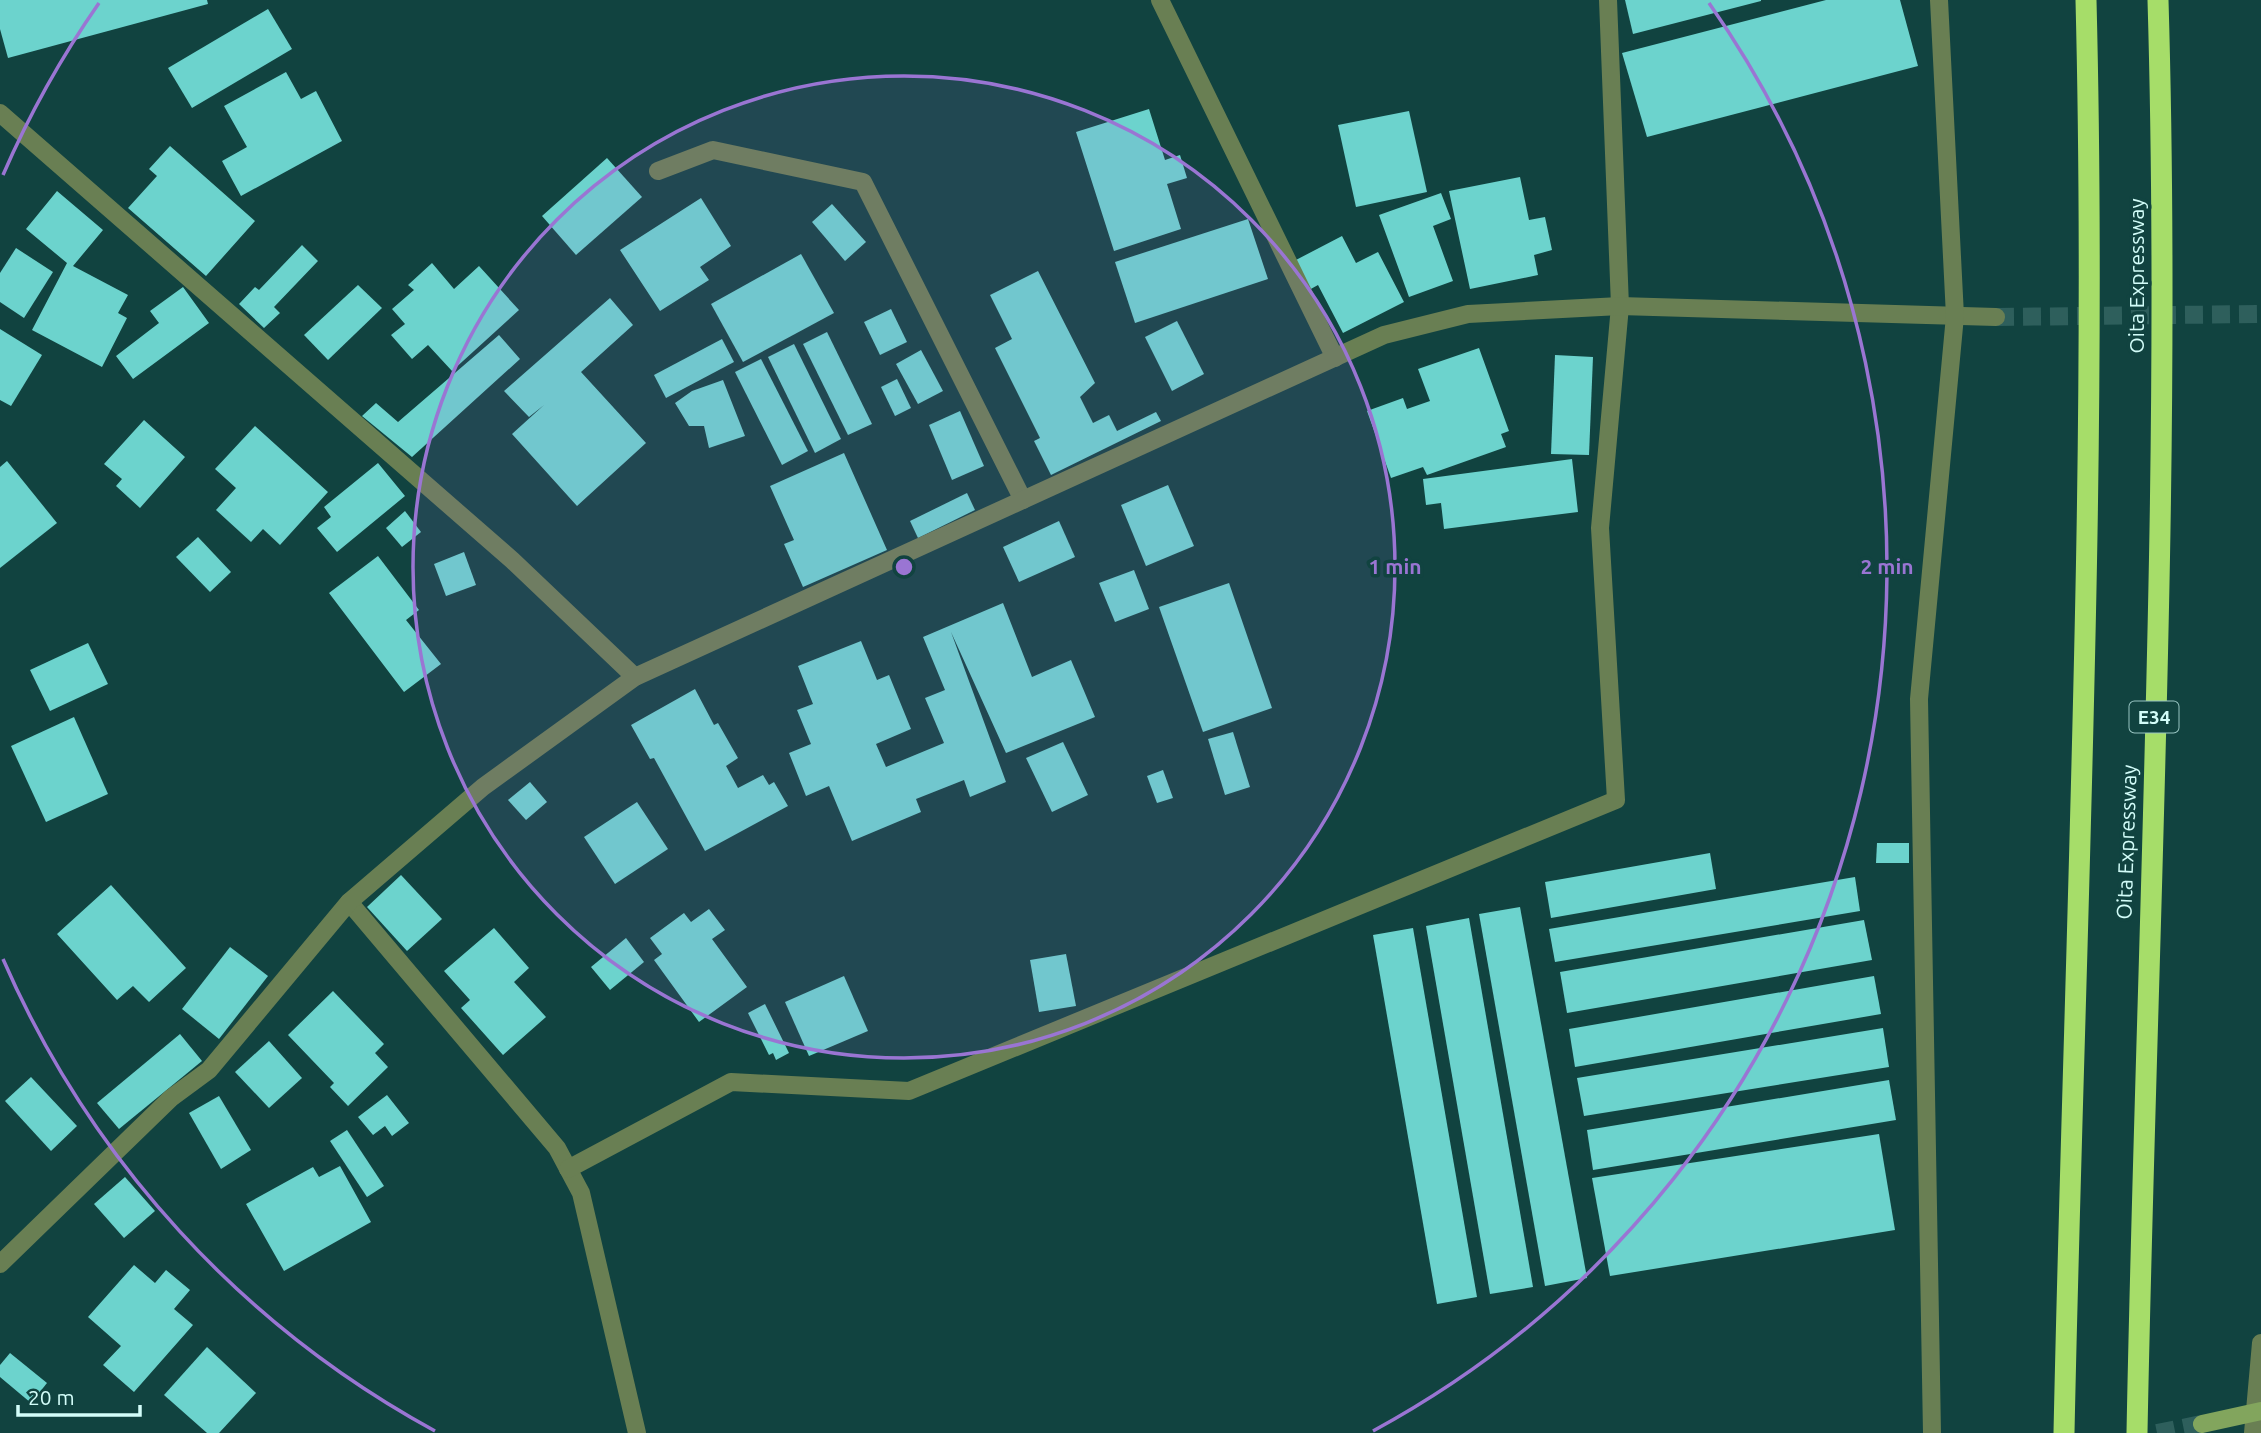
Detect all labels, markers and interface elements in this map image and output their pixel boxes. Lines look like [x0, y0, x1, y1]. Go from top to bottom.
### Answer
street label: Oita Expressway [2124, 198, 2148, 354]
text: 1 min [1368, 554, 1422, 578]
text: 2 min [1860, 554, 1914, 578]
centre of rings [892, 555, 916, 579]
road number: E34 [2130, 702, 2178, 732]
street label: Oita Expressway [2111, 764, 2141, 920]
scale bar [18, 1374, 140, 1418]
text: 20 m [28, 1385, 75, 1409]

